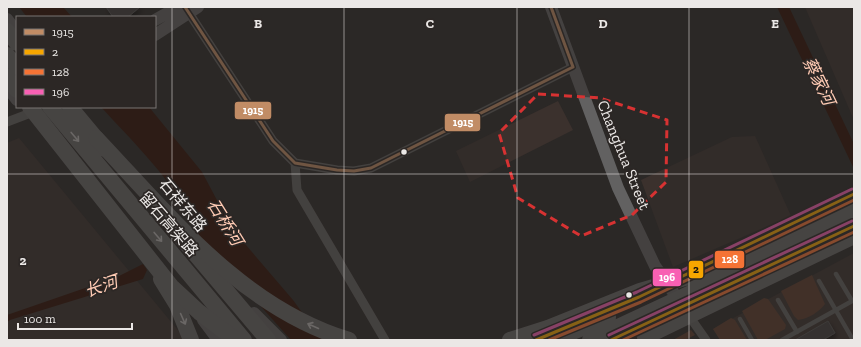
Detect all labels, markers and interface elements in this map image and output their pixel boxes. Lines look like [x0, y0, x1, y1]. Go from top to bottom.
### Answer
legend [16, 16, 156, 108]
text: B [254, 16, 262, 31]
text: C [426, 16, 434, 31]
text: D [598, 16, 608, 31]
text: E [771, 16, 779, 31]
text: 1915 [52, 25, 74, 39]
text: 2 [52, 45, 58, 59]
water label: 蔡家河 [799, 54, 840, 111]
text: 128 [52, 65, 69, 79]
text: 196 [52, 85, 69, 99]
street label: Changhua Street [593, 97, 655, 213]
line badge: 1915 [234, 101, 272, 120]
text: 1915 [243, 104, 264, 117]
line badge: 1915 [444, 113, 481, 132]
text: 1915 [453, 116, 474, 129]
one-way arrow [70, 132, 79, 142]
unlabelled marker [399, 147, 409, 157]
street label: 石祥东路 [155, 174, 211, 236]
street label: 留石高架路 [136, 188, 202, 260]
water label: 石桥河 [203, 195, 249, 251]
one-way arrow [153, 232, 162, 242]
line badge: 128 [714, 250, 745, 269]
text: 2 [20, 253, 27, 268]
text: 128 [722, 253, 738, 266]
line badge: 2 [688, 260, 704, 279]
text: 2 [693, 263, 699, 276]
line badge: 196 [652, 268, 682, 287]
water label: 长河 [82, 270, 123, 301]
text: 196 [659, 271, 675, 284]
unlabelled marker [624, 290, 634, 300]
scale bar [18, 305, 132, 331]
text: 100 m [24, 312, 56, 326]
one-way arrow [180, 313, 187, 325]
one-way arrow [307, 322, 319, 329]

